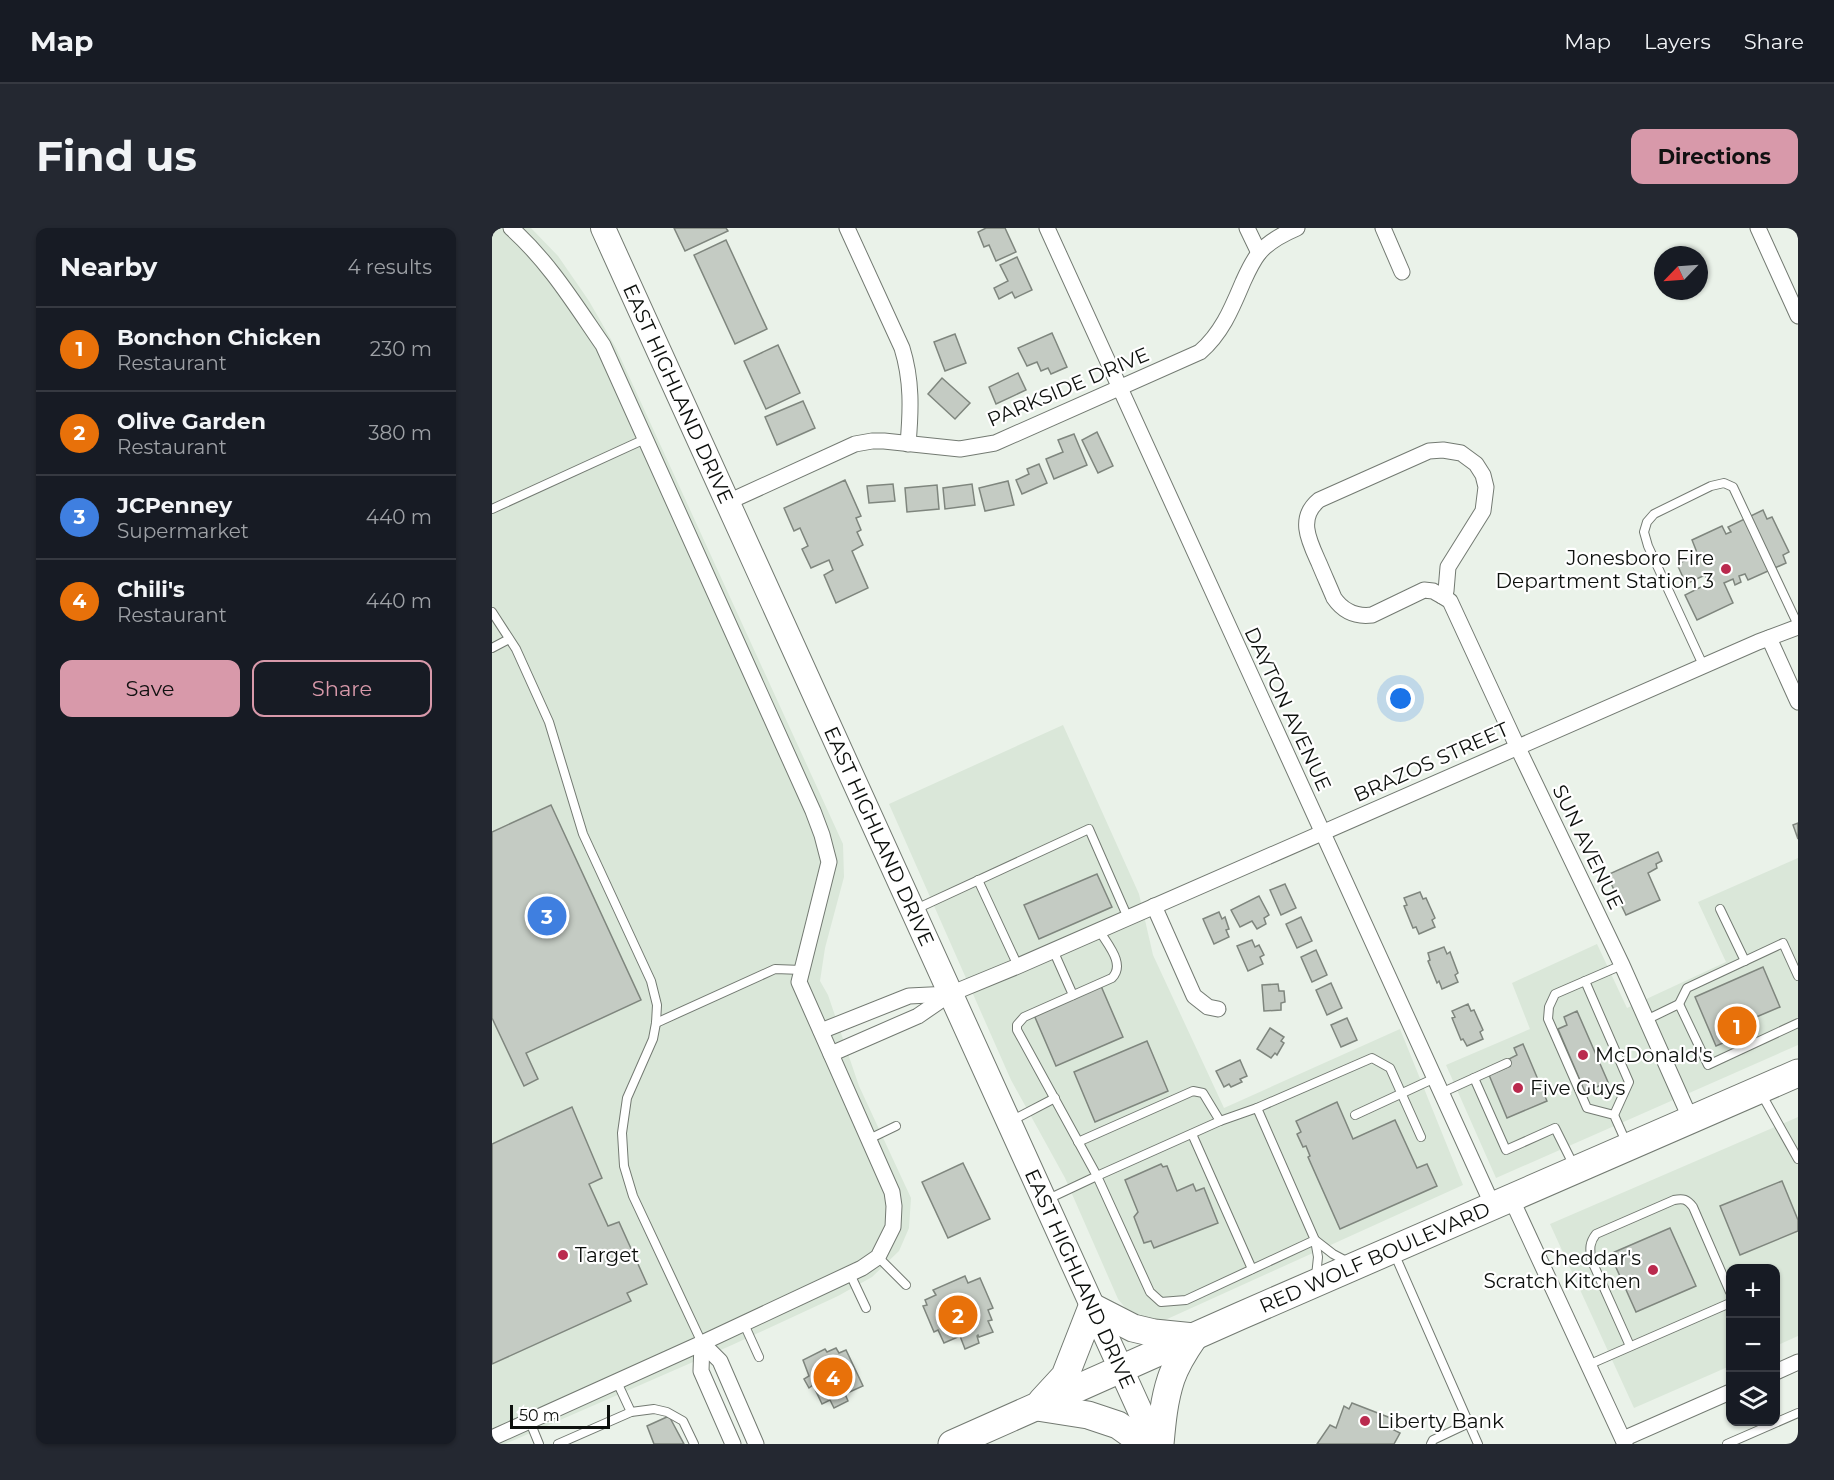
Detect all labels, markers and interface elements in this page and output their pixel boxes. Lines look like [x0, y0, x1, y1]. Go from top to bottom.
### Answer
text: Map [30, 24, 93, 58]
text: Map [1564, 29, 1611, 54]
text: Layers [1644, 29, 1711, 54]
text: Share [1744, 29, 1804, 54]
button: Directions [1631, 129, 1798, 184]
text: Find us [36, 130, 197, 182]
north arrow [1654, 246, 1708, 300]
text: Nearby [60, 251, 157, 283]
text: 4 results [347, 255, 432, 279]
street label: EAST HIGHLAND DRIVE [618, 280, 738, 507]
text: Bonchon Chicken [117, 324, 321, 351]
text: 1 [76, 337, 83, 361]
text: 230 m [370, 337, 432, 361]
street label: PARKSIDE DRIVE [983, 342, 1153, 432]
text: Restaurant [117, 351, 227, 375]
text: Olive Garden [117, 408, 266, 435]
text: 2 [74, 421, 85, 445]
text: 380 m [368, 421, 432, 445]
text: Restaurant [117, 435, 227, 459]
text: JCPenney [117, 492, 232, 519]
text: 3 [74, 505, 85, 529]
text: 440 m [366, 505, 432, 529]
text: Supermarket [117, 519, 249, 543]
place label: Jonesboro Fire Department Station 3 [1496, 546, 1714, 593]
marker: Jonesboro Fire Department Station 3 [1719, 562, 1733, 576]
text: Chili's [117, 576, 185, 603]
text: 4 [73, 589, 86, 613]
text: 440 m [366, 589, 432, 613]
text: Restaurant [117, 603, 227, 627]
street label: DAYTON AVENUE [1240, 623, 1336, 795]
button: Save [60, 660, 240, 717]
button: Share [252, 660, 432, 717]
your location [1386, 684, 1415, 713]
street label: BRAZOS STREET [1350, 717, 1513, 807]
street label: EAST HIGHLAND DRIVE [819, 723, 939, 950]
street label: SUN AVENUE [1547, 781, 1629, 913]
pin: 3 [528, 894, 566, 938]
pin: 1 [1718, 1004, 1756, 1048]
place label: McDonald's [1595, 1043, 1713, 1067]
marker: McDonald's [1576, 1048, 1590, 1062]
place label: Five Guys [1530, 1076, 1625, 1100]
marker: Five Guys [1511, 1081, 1525, 1095]
street label: EAST HIGHLAND DRIVE [1020, 1165, 1140, 1392]
street label: RED WOLF BOULEVARD [1256, 1197, 1494, 1318]
place label: Target [575, 1243, 639, 1267]
place label: Cheddar's Scratch Kitchen [1483, 1246, 1641, 1293]
marker: Target [556, 1248, 570, 1262]
marker: Cheddar's Scratch Kitchen [1646, 1263, 1660, 1277]
map controls [1726, 1264, 1780, 1426]
button: + [1726, 1264, 1780, 1318]
pin: 2 [938, 1292, 978, 1338]
button: − [1726, 1318, 1780, 1372]
pin: 4 [814, 1354, 852, 1400]
button: layers [1726, 1372, 1780, 1426]
scale bar [510, 1402, 610, 1430]
text: 50 m [519, 1406, 560, 1425]
place label: Liberty Bank [1377, 1409, 1504, 1433]
marker: Liberty Bank [1358, 1414, 1372, 1428]

